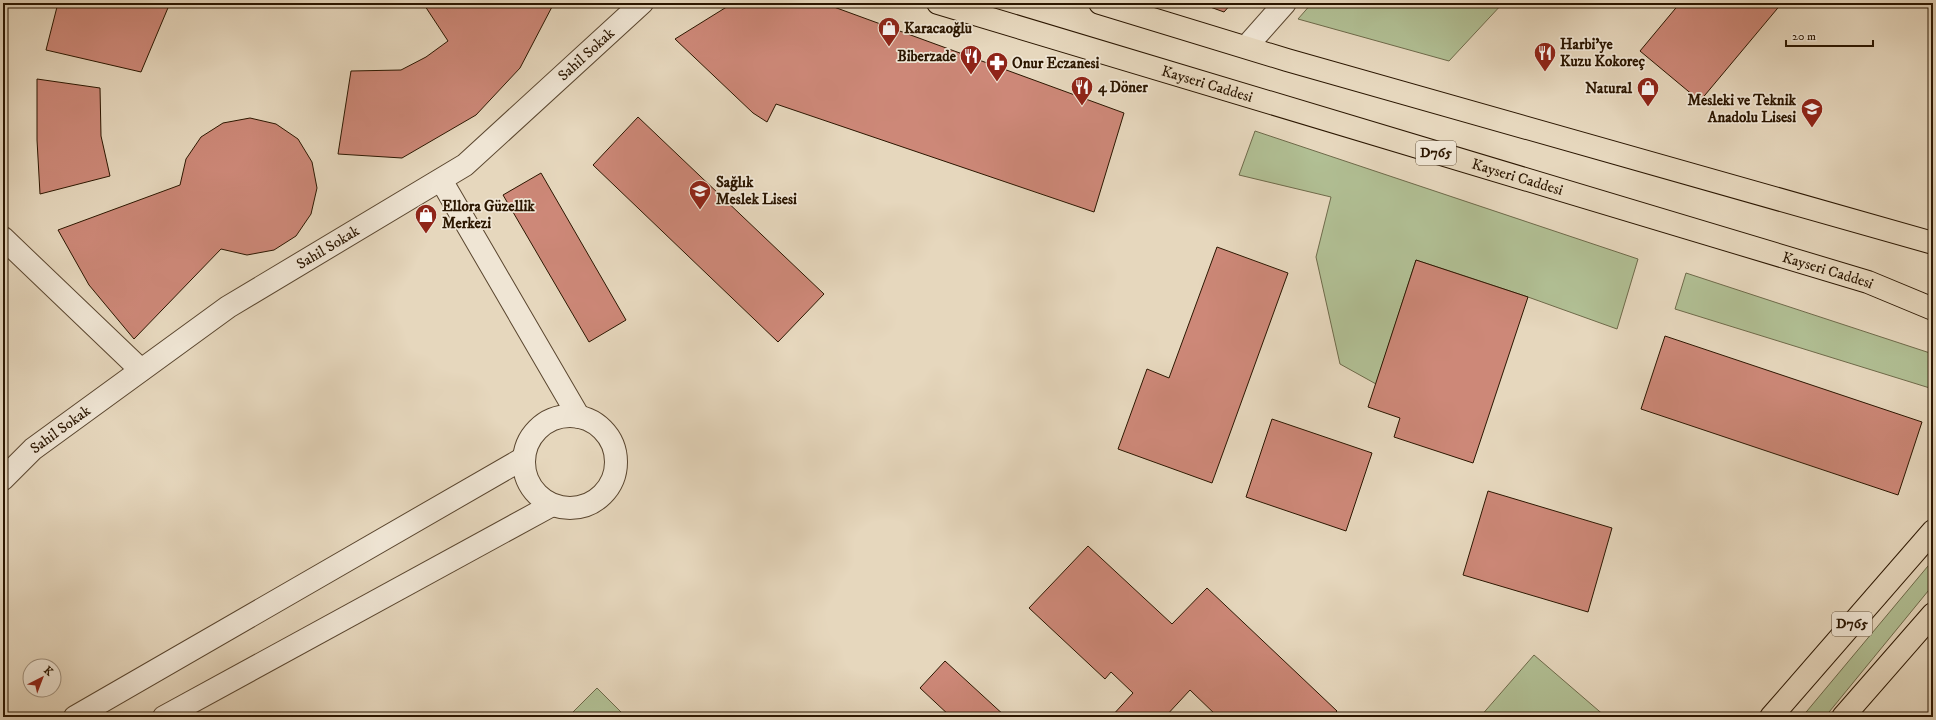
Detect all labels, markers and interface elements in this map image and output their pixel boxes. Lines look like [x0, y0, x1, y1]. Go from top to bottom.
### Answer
shop icon: Karacaoğlu [876, 15, 902, 48]
place label: Karacaoğlu [904, 19, 973, 38]
scale bar [1786, 22, 1873, 48]
street label: Sahil Sokak [554, 23, 619, 85]
text: 20 m [1792, 29, 1816, 44]
place label: Harbi'ye Kuzu Kokoreç [1560, 35, 1646, 71]
restaurant icon: Harbi'ye Kuzu Kokoreç [1532, 40, 1558, 73]
restaurant icon: Biberzade [958, 43, 984, 76]
place label: Biberzade [897, 47, 957, 66]
pharmacy icon: Onur Eczanesi [984, 50, 1010, 83]
place label: Onur Eczanesi [1012, 54, 1099, 73]
street label: Kayseri Caddesi [1159, 61, 1255, 106]
restaurant icon: 4 Döner [1069, 74, 1095, 107]
shop icon: Natural [1635, 75, 1661, 108]
place label: 4 Döner [1097, 78, 1148, 97]
place label: Natural [1585, 79, 1632, 98]
place label: Mesleki ve Teknik Anadolu Lisesi [1687, 91, 1797, 127]
school or university icon: Mesleki ve Teknik Anadolu Lisesi [1799, 96, 1825, 129]
road number: D765 [1416, 141, 1456, 165]
street label: Kayseri Caddesi [1470, 154, 1566, 200]
place label: Sağlık Meslek Lisesi [716, 173, 797, 209]
school or university icon: Sağlık Meslek Lisesi [687, 178, 713, 211]
place label: Ellora Güzellik Merkezi [442, 197, 535, 233]
shop icon: Ellora Güzellik Merkezi [413, 202, 439, 235]
street label: Sahil Sokak [293, 221, 363, 273]
street label: Kayseri Caddesi [1780, 247, 1877, 293]
street label: Sahil Sokak [26, 401, 95, 458]
road number: D765 [1832, 612, 1872, 636]
north arrow [22, 658, 62, 698]
text: K [40, 664, 56, 679]

